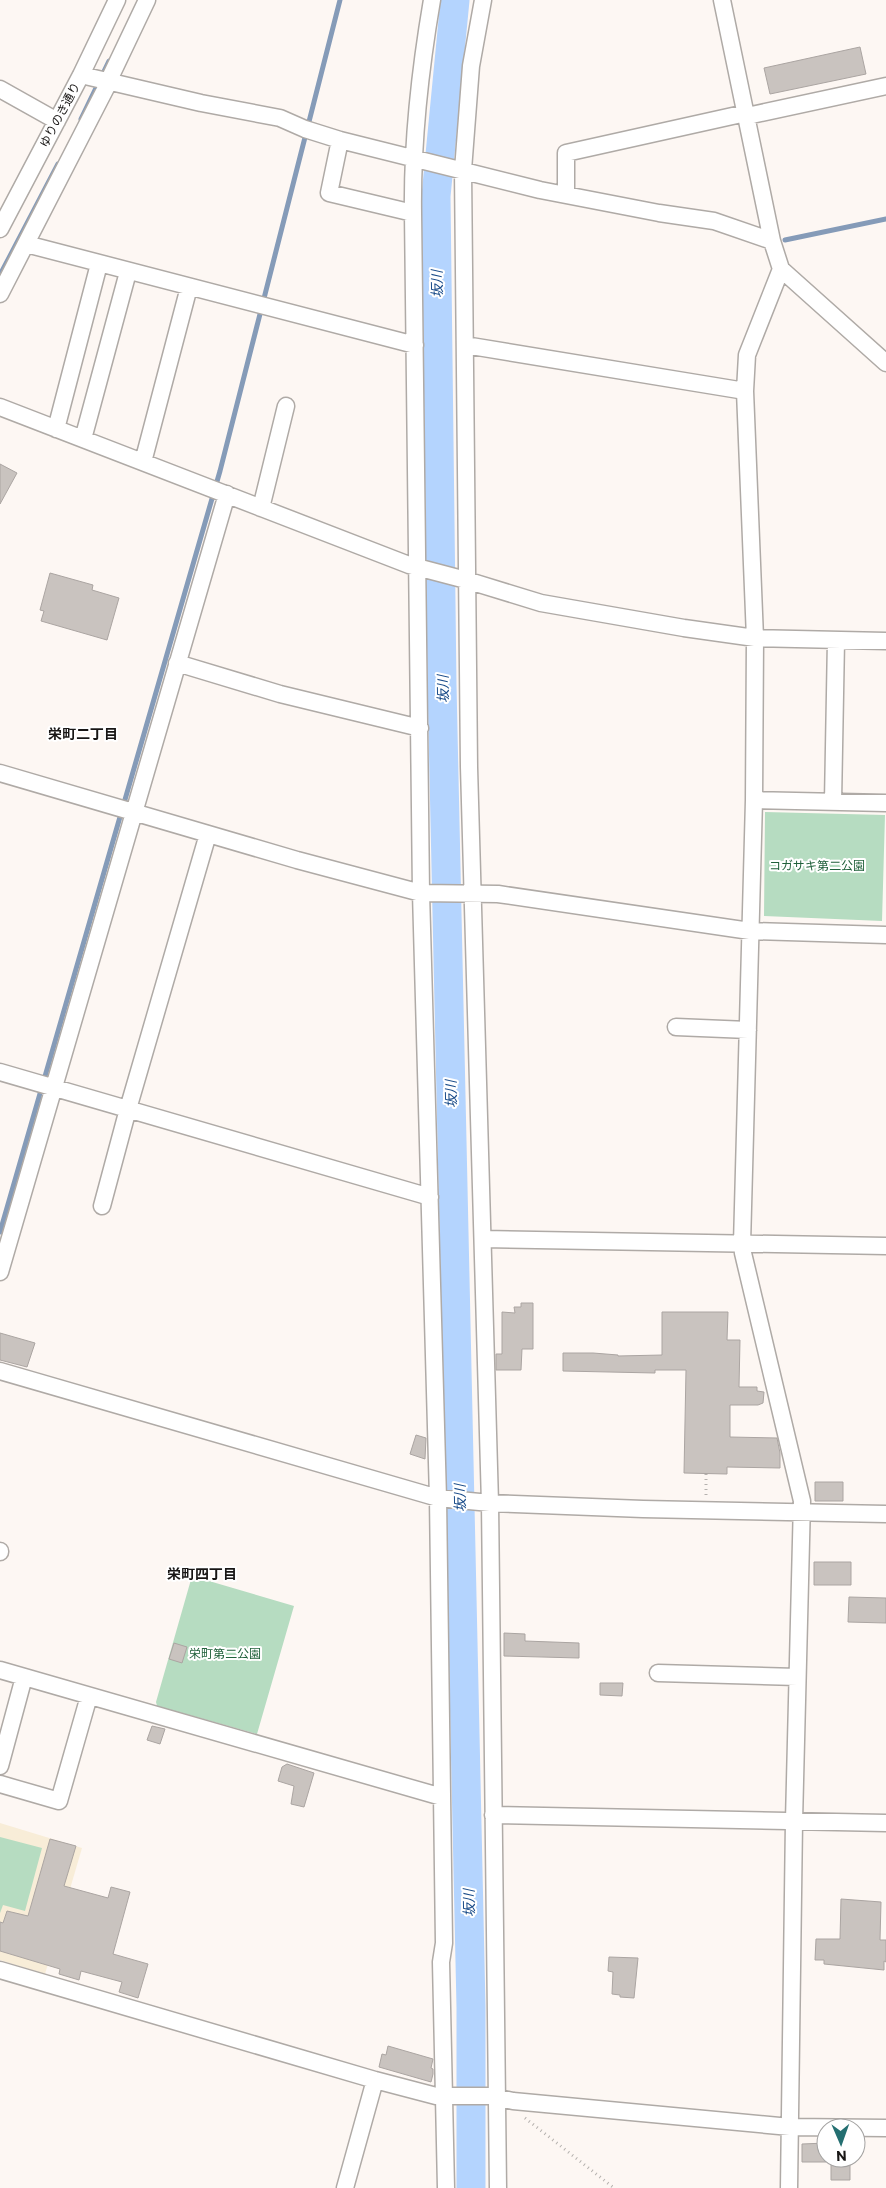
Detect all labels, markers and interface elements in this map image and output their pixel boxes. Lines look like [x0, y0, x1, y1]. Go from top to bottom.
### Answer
street label: ゆりのき通り [36, 80, 82, 149]
water label: 坂川 [428, 268, 445, 298]
water label: 坂川 [434, 673, 451, 703]
district label: 栄町二丁目 [48, 725, 118, 742]
park label: コガサキ第二公園 [769, 858, 865, 872]
water label: 坂川 [442, 1078, 459, 1108]
water label: 坂川 [451, 1482, 468, 1512]
district label: 栄町四丁目 [167, 1565, 237, 1582]
park label: 栄町第二公園 [189, 1646, 261, 1660]
water label: 坂川 [460, 1887, 477, 1917]
north arrow [816, 2118, 866, 2168]
text: N [836, 2148, 847, 2165]

